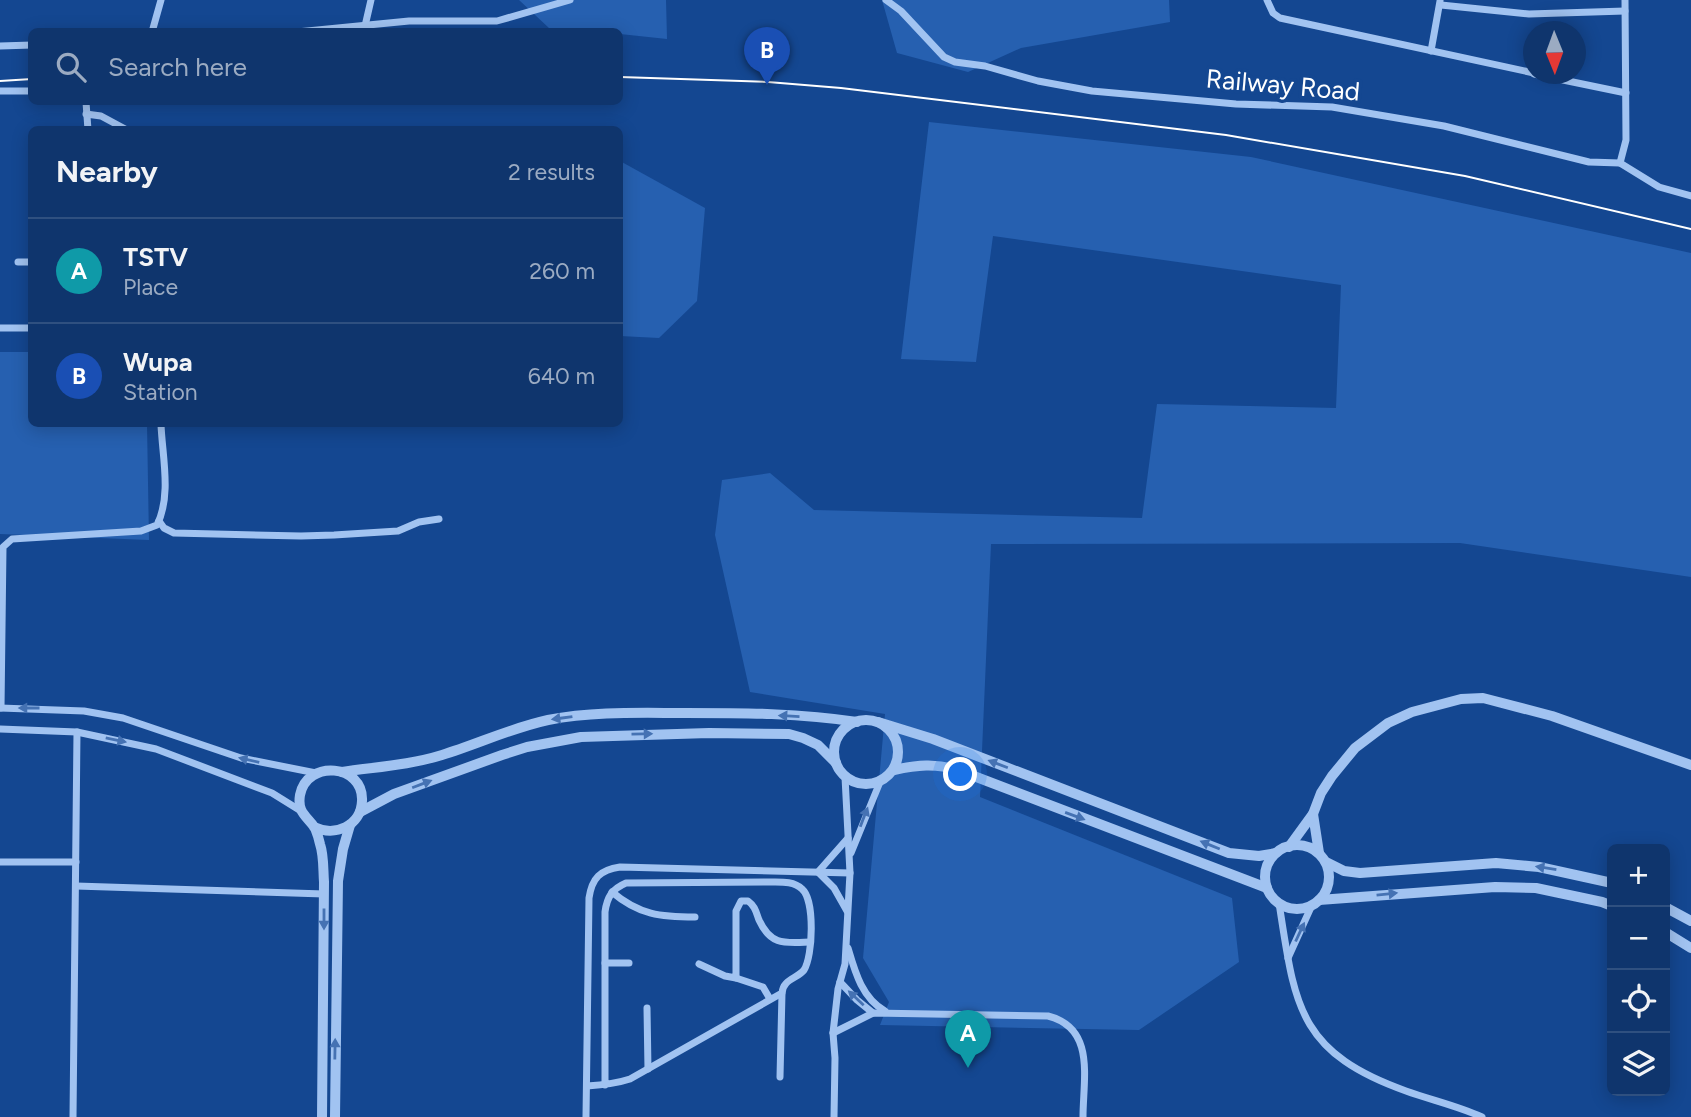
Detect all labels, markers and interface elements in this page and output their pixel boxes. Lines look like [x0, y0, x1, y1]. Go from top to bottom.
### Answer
north arrow [1523, 21, 1586, 84]
pin: B [744, 27, 790, 85]
search box [28, 28, 623, 105]
icon: search [52, 48, 90, 86]
text: Search here [108, 51, 247, 83]
street label: Railway Road [1205, 62, 1361, 108]
text: Nearby [56, 153, 158, 190]
text: 2 results [508, 158, 595, 186]
text: TSTV [123, 241, 188, 273]
text: A [71, 257, 87, 285]
text: 260 m [529, 257, 595, 285]
text: Place [123, 273, 178, 301]
text: Wupa [123, 346, 193, 378]
text: B [72, 362, 86, 390]
text: 640 m [528, 362, 595, 390]
text: Station [123, 378, 198, 406]
one-way arrow [18, 702, 40, 714]
one-way arrow [778, 710, 800, 721]
one-way arrow [551, 713, 573, 724]
one-way arrow [631, 728, 653, 740]
one-way arrow [105, 734, 127, 745]
one-way arrow [238, 754, 260, 765]
your location [943, 757, 977, 791]
one-way arrow [987, 758, 1008, 769]
one-way arrow [411, 778, 432, 789]
one-way arrow [859, 806, 870, 827]
one-way arrow [1064, 810, 1085, 821]
one-way arrow [1200, 840, 1221, 851]
map controls [1607, 844, 1670, 1096]
button: + [1607, 844, 1670, 907]
one-way arrow [1535, 862, 1557, 873]
one-way arrow [1377, 888, 1399, 899]
button: − [1607, 907, 1670, 970]
one-way arrow [318, 908, 330, 930]
one-way arrow [1294, 922, 1306, 942]
button: locate [1607, 970, 1670, 1033]
one-way arrow [847, 990, 865, 1006]
pin: A [945, 1010, 991, 1068]
button: layers [1607, 1033, 1670, 1096]
one-way arrow [330, 1038, 341, 1060]

